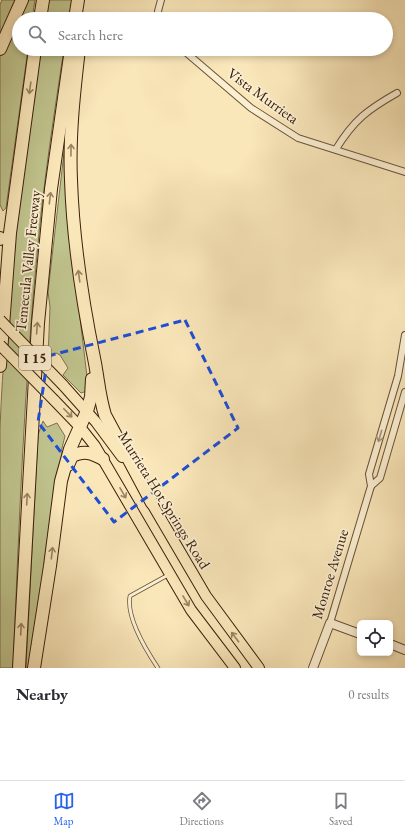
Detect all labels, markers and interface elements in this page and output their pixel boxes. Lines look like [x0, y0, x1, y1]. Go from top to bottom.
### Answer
search box [12, 12, 393, 56]
icon: search [26, 23, 48, 45]
text: Search here [58, 25, 123, 44]
street label: Vista Murrieta [224, 63, 303, 128]
one-way arrow [26, 81, 34, 94]
one-way arrow [67, 144, 75, 157]
street label: Temecula Valley Freeway [11, 189, 44, 333]
one-way arrow [46, 192, 54, 205]
one-way arrow [75, 270, 83, 283]
one-way arrow [34, 321, 41, 334]
road number: I 15 [19, 346, 51, 370]
one-way arrow [63, 408, 72, 418]
street label: Murrieta Hot Springs Road [114, 427, 215, 573]
one-way arrow [376, 429, 383, 442]
one-way arrow [119, 487, 127, 499]
one-way arrow [24, 493, 31, 506]
street label: Monroe Avenue [307, 527, 352, 621]
one-way arrow [48, 547, 56, 560]
one-way arrow [182, 595, 190, 607]
map controls [357, 620, 393, 656]
button: locate [357, 620, 393, 656]
one-way arrow [17, 623, 24, 636]
one-way arrow [231, 632, 240, 643]
text: Nearby [16, 683, 68, 705]
text: 0 results [348, 686, 389, 703]
tab: Map [53, 790, 75, 828]
tab: Directions [180, 790, 224, 828]
tab: Saved [329, 790, 352, 828]

